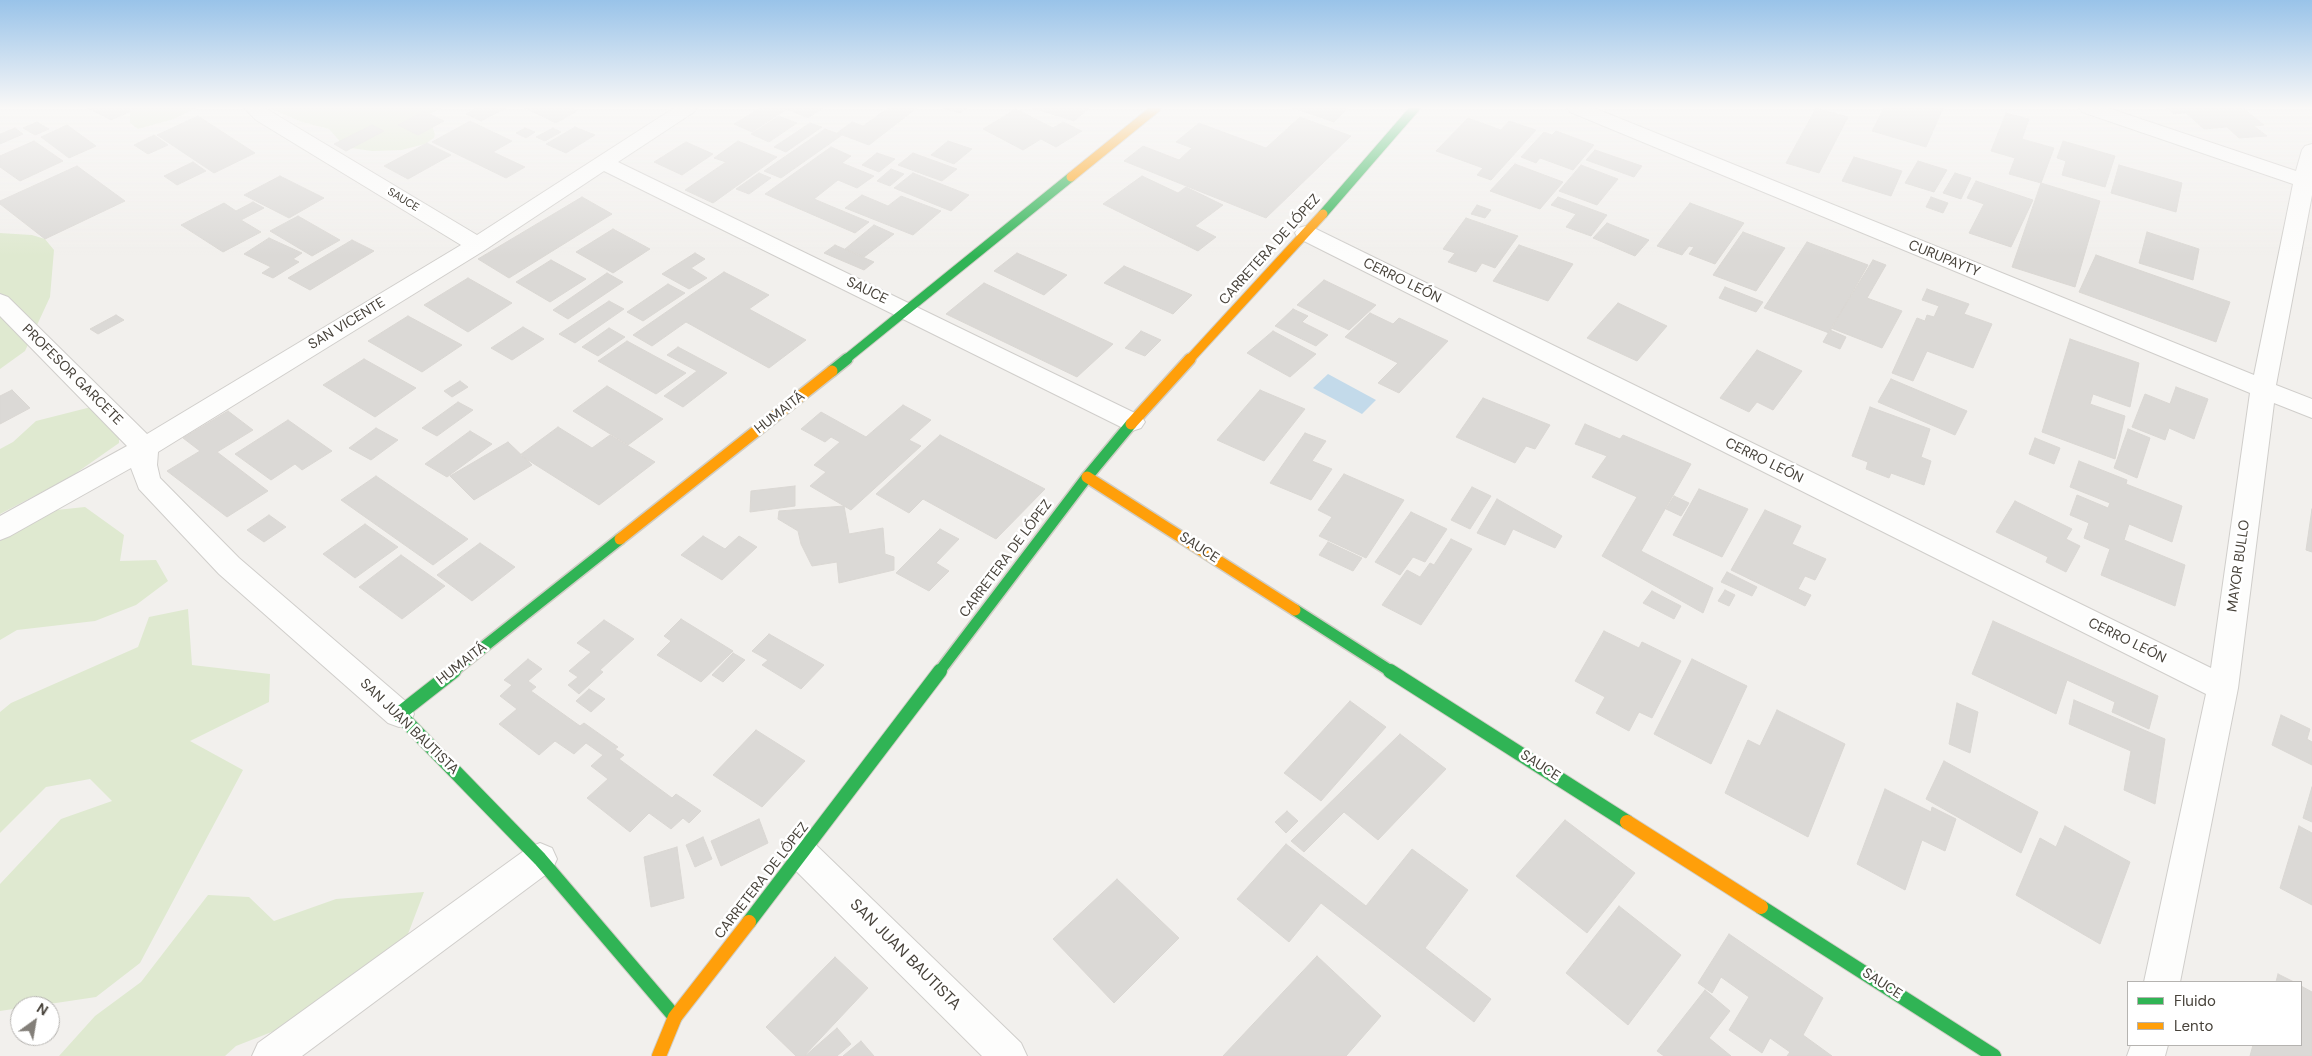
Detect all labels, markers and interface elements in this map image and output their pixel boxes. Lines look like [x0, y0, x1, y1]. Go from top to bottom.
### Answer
street label: SAUCE [385, 185, 421, 215]
street label: CARRETERA DE LÓPEZ [1216, 191, 1324, 309]
street label: CURUPAYTY [1906, 237, 1982, 281]
street label: CERRO LEÓN [1360, 255, 1444, 307]
street label: SAUCE [843, 274, 891, 308]
street label: SAN VICENTE [305, 294, 389, 354]
street label: PROFESOR GARCETE [18, 321, 126, 429]
street label: HUMAITÁ [752, 388, 808, 438]
street label: CERRO LEÓN [1722, 435, 1806, 487]
street label: CARRETERA DE LÓPEZ [956, 497, 1056, 621]
street label: MAYOR BULLO [2224, 519, 2254, 613]
street label: SAUCE [1176, 529, 1222, 567]
street label: CERRO LEÓN [2085, 615, 2169, 667]
street label: HUMAITÁ [434, 639, 490, 689]
street label: SAN JUAN BAUTISTA [356, 676, 462, 778]
street label: SAUCE [1517, 747, 1563, 785]
street label: CARRETERA DE LÓPEZ [711, 820, 813, 942]
street label: SAN JUAN BAUTISTA [845, 895, 965, 1015]
street label: SAUCE [1859, 965, 1905, 1003]
legend [2127, 981, 2302, 1046]
text: Fluido [2174, 991, 2216, 1011]
north arrow [10, 996, 60, 1046]
text: N [33, 999, 52, 1019]
text: Lento [2174, 1016, 2213, 1036]

